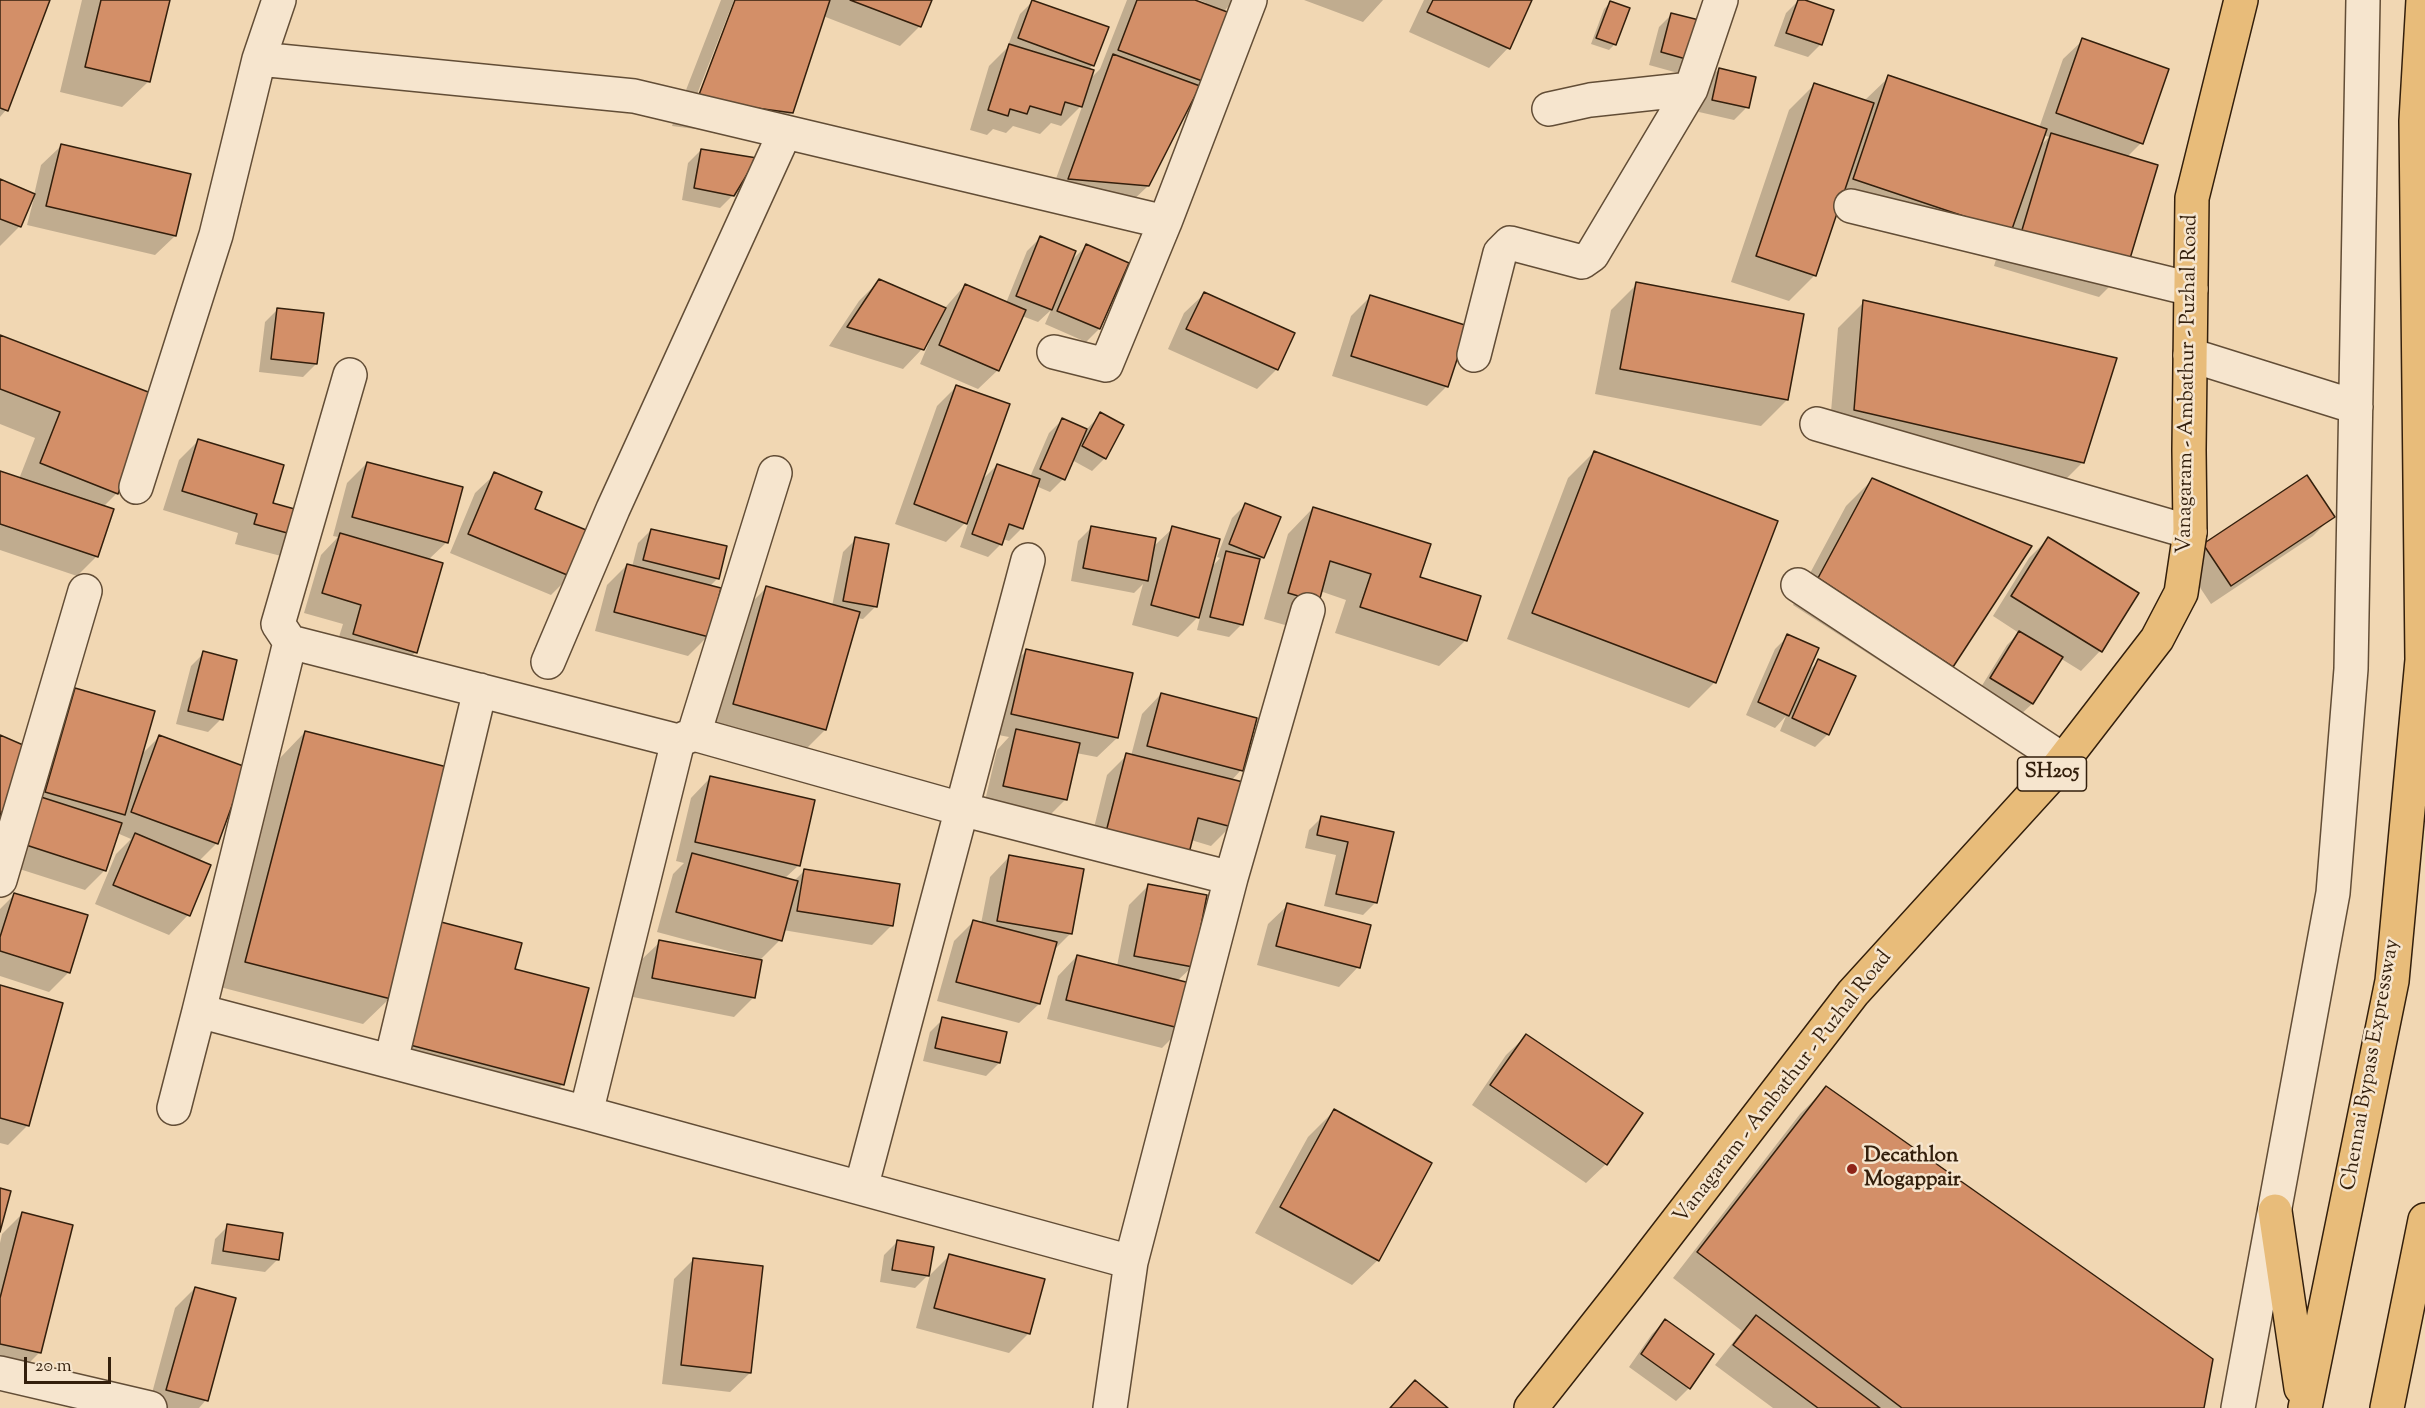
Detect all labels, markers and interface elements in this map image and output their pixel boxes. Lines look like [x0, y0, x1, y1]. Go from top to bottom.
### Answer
street label: Vanagaram - Ambathur - Puzhal Road [2173, 214, 2205, 554]
road number: SH205 [2018, 757, 2086, 791]
street label: Chennai Bypass Expressway [2337, 937, 2407, 1193]
street label: Vanagaram - Ambathur - Puzhal Road [1670, 946, 1898, 1230]
place label: Decathlon Mogappair [1864, 1144, 1961, 1194]
marker: Decathlon Mogappair [1845, 1162, 1859, 1176]
scale bar [27, 1345, 114, 1383]
text: 20 m [35, 1354, 72, 1380]

